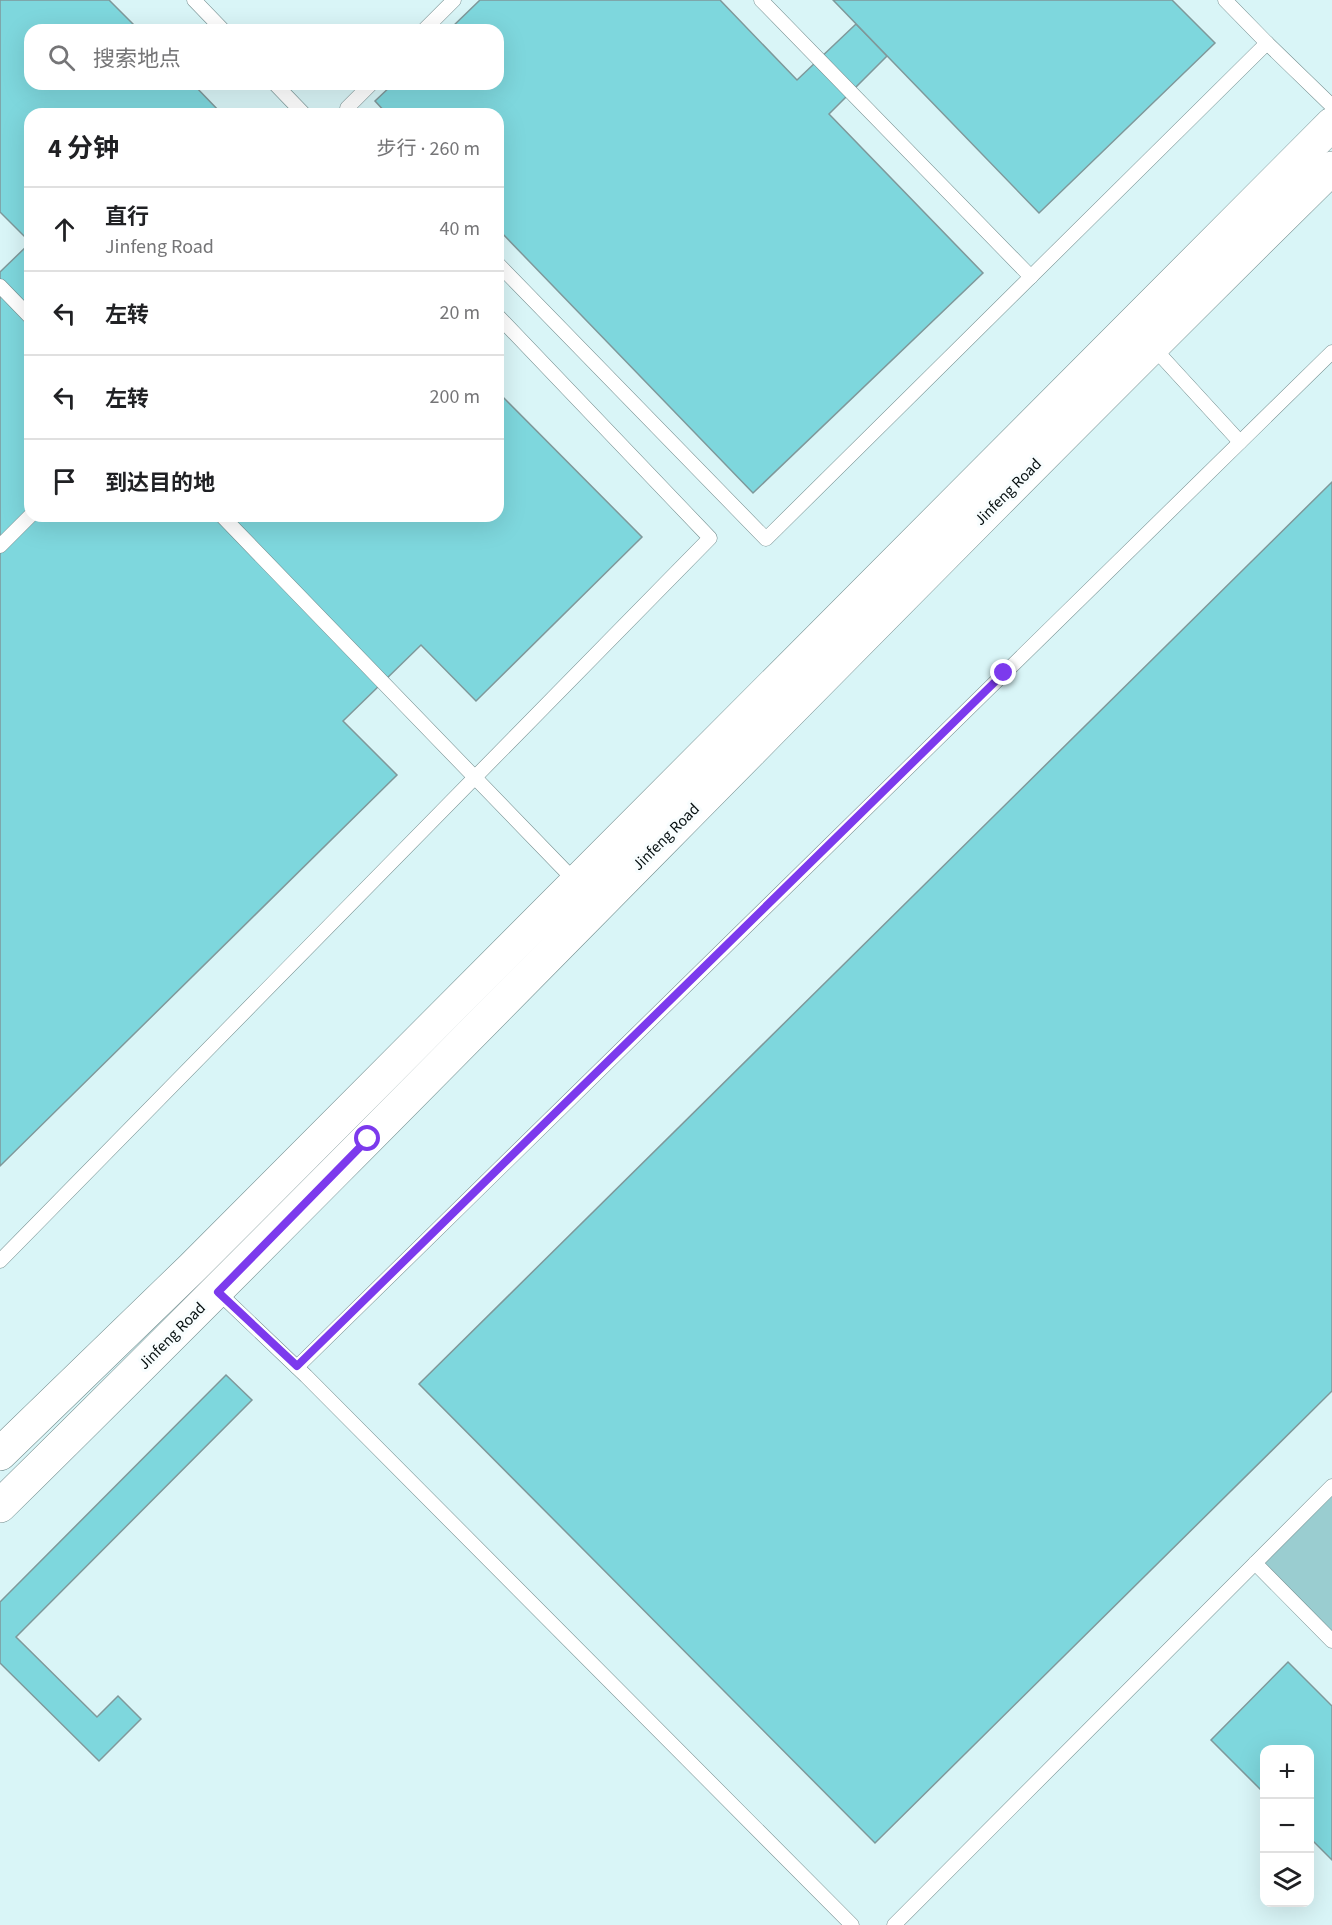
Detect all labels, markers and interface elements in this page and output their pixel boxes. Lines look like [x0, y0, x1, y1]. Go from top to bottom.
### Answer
search box [24, 24, 504, 90]
icon: search [45, 41, 78, 74]
text: 搜索地点 [93, 43, 181, 75]
text: 4 分钟 [48, 130, 119, 167]
text: 步行 · 260 m [377, 135, 480, 163]
text: 直行 [105, 201, 149, 233]
icon: ahead [48, 213, 81, 246]
text: 40 m [440, 215, 480, 243]
text: Jinfeng Road [105, 233, 214, 261]
icon: left [48, 297, 81, 330]
text: 左转 [105, 299, 149, 331]
text: 20 m [440, 299, 480, 327]
icon: left [48, 381, 81, 414]
text: 左转 [105, 383, 149, 415]
text: 200 m [430, 383, 480, 411]
street label: Jinfeng Road [969, 453, 1047, 531]
icon: arrive [48, 465, 81, 498]
text: 到达目的地 [105, 467, 215, 499]
route end [990, 659, 1016, 685]
street label: Jinfeng Road [627, 798, 705, 876]
route start [354, 1125, 380, 1151]
street label: Jinfeng Road [133, 1297, 211, 1375]
map controls [1260, 1745, 1314, 1907]
button: + [1260, 1745, 1314, 1799]
button: − [1260, 1799, 1314, 1853]
button: layers [1260, 1853, 1314, 1907]

